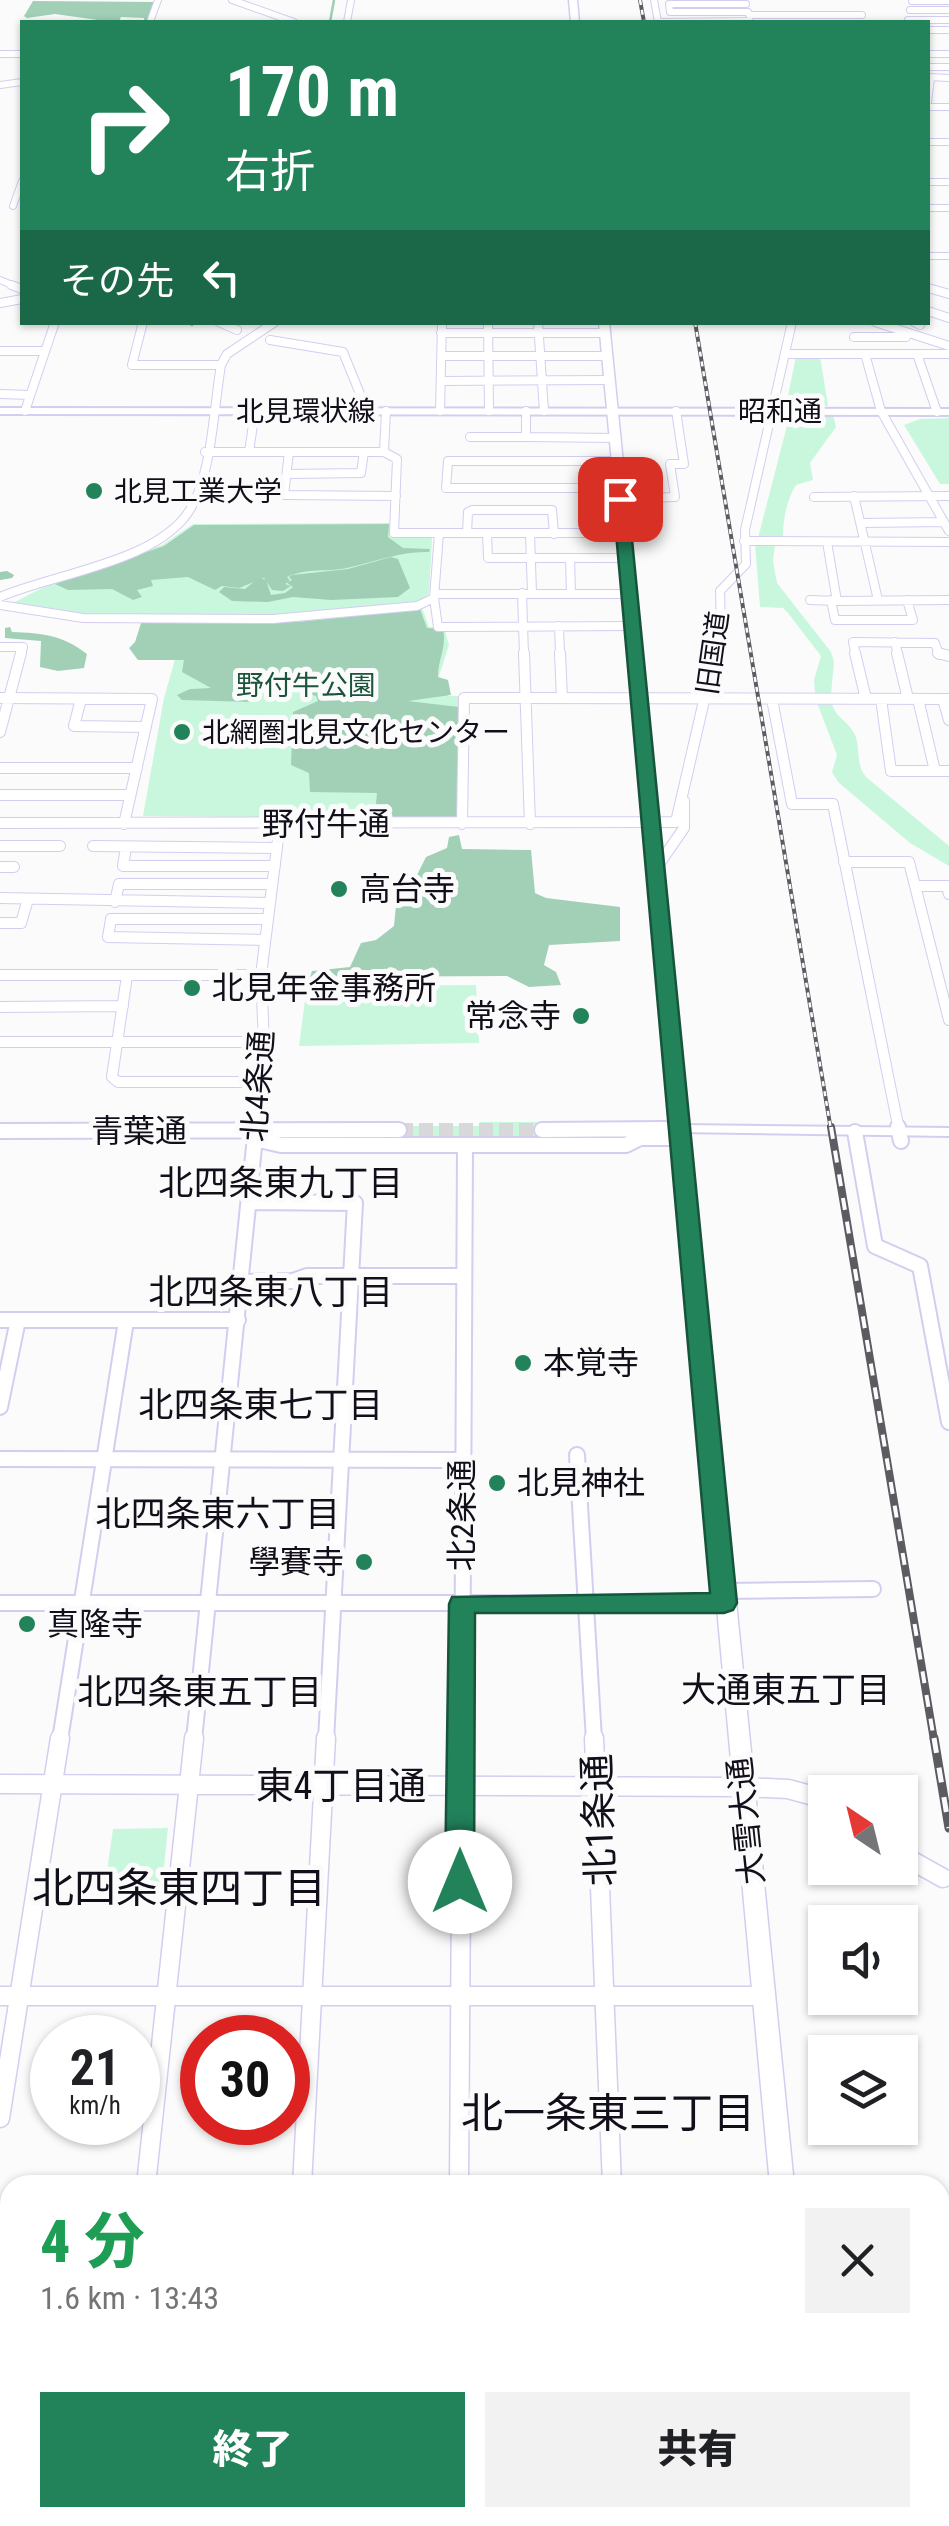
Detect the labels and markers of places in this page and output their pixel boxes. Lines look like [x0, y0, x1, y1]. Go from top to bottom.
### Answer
pin [578, 457, 663, 542]
place label: 北見工業大学 [114, 475, 282, 508]
marker: 北見工業大学 [83, 480, 105, 502]
place label: 北網圏北見文化センター [202, 716, 510, 749]
marker: 北網圏北見文化センター [171, 721, 193, 743]
place label: 高台寺 [359, 870, 455, 908]
marker: 高台寺 [328, 878, 350, 900]
place label: 北見年金事務所 [212, 969, 436, 1007]
marker: 北見年金事務所 [181, 977, 203, 999]
place label: 常念寺 [465, 997, 561, 1035]
marker: 常念寺 [570, 1005, 592, 1027]
place label: 本覚寺 [543, 1344, 639, 1382]
marker: 本覚寺 [512, 1352, 534, 1374]
place label: 北見神社 [517, 1464, 645, 1502]
marker: 北見神社 [486, 1472, 508, 1494]
place label: 學賽寺 [248, 1543, 344, 1581]
marker: 學賽寺 [353, 1551, 375, 1573]
place label: 真隆寺 [47, 1605, 143, 1643]
marker: 真隆寺 [16, 1613, 38, 1635]

